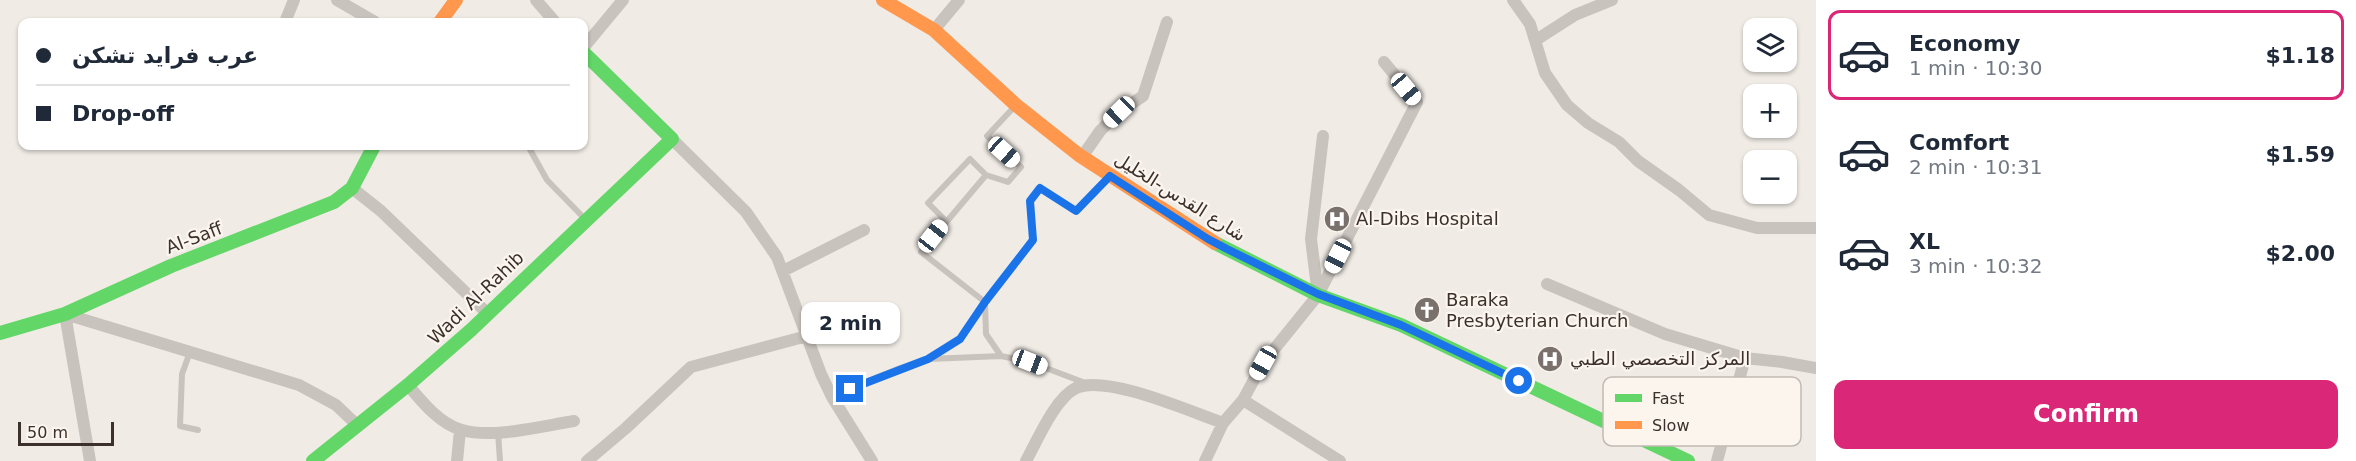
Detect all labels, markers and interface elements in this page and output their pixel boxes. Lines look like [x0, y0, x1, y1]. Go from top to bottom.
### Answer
map controls [1743, 18, 1797, 204]
button: layers [1743, 18, 1797, 72]
icon: car [1837, 28, 1891, 82]
text: Economy [1909, 31, 2020, 56]
text: عرب فرايد تشكن [72, 43, 258, 68]
text: $1.18 [2265, 43, 2335, 68]
text: 1 min · 10:30 [1909, 56, 2043, 80]
car [1388, 69, 1424, 109]
button: + [1743, 84, 1797, 138]
car [1100, 93, 1138, 131]
text: Drop-off [72, 101, 174, 126]
icon: car [1837, 127, 1891, 181]
text: Comfort [1909, 130, 2009, 155]
car [985, 133, 1023, 171]
text: $1.59 [2265, 142, 2335, 167]
street label: شارع القدس-الخليل [1110, 148, 1250, 246]
button: − [1743, 150, 1797, 204]
text: 2 min · 10:31 [1909, 155, 2043, 179]
hospital icon: Al-Dibs Hospital [1322, 204, 1352, 234]
place label: Al-Dibs Hospital [1356, 208, 1499, 229]
car [915, 216, 951, 256]
street label: Al-Saff [163, 217, 226, 258]
icon: car [1837, 226, 1891, 280]
text: XL [1909, 229, 1940, 254]
car [1322, 236, 1354, 276]
text: $2.00 [2265, 241, 2335, 266]
street label: Wadi Al-Rahib [424, 247, 528, 348]
text: 3 min · 10:32 [1909, 254, 2043, 278]
place label: Baraka Presbyterian Church [1446, 289, 1628, 331]
church icon: Baraka Presbyterian Church [1412, 295, 1442, 325]
callout: 2 min [800, 302, 900, 344]
text: 2 min [819, 311, 882, 335]
car [1246, 343, 1280, 383]
hospital icon: المركز التخصصي الطبي [1535, 344, 1565, 374]
car [1010, 347, 1050, 377]
place label: المركز التخصصي الطبي [1570, 348, 1750, 370]
route start [1505, 367, 1532, 394]
route end [836, 375, 863, 402]
legend [1603, 377, 1801, 446]
button: Confirm [1834, 380, 2338, 449]
text: Fast [1652, 389, 1684, 408]
text: Slow [1652, 416, 1689, 435]
scale bar [18, 419, 114, 446]
text: 50 m [27, 423, 68, 442]

